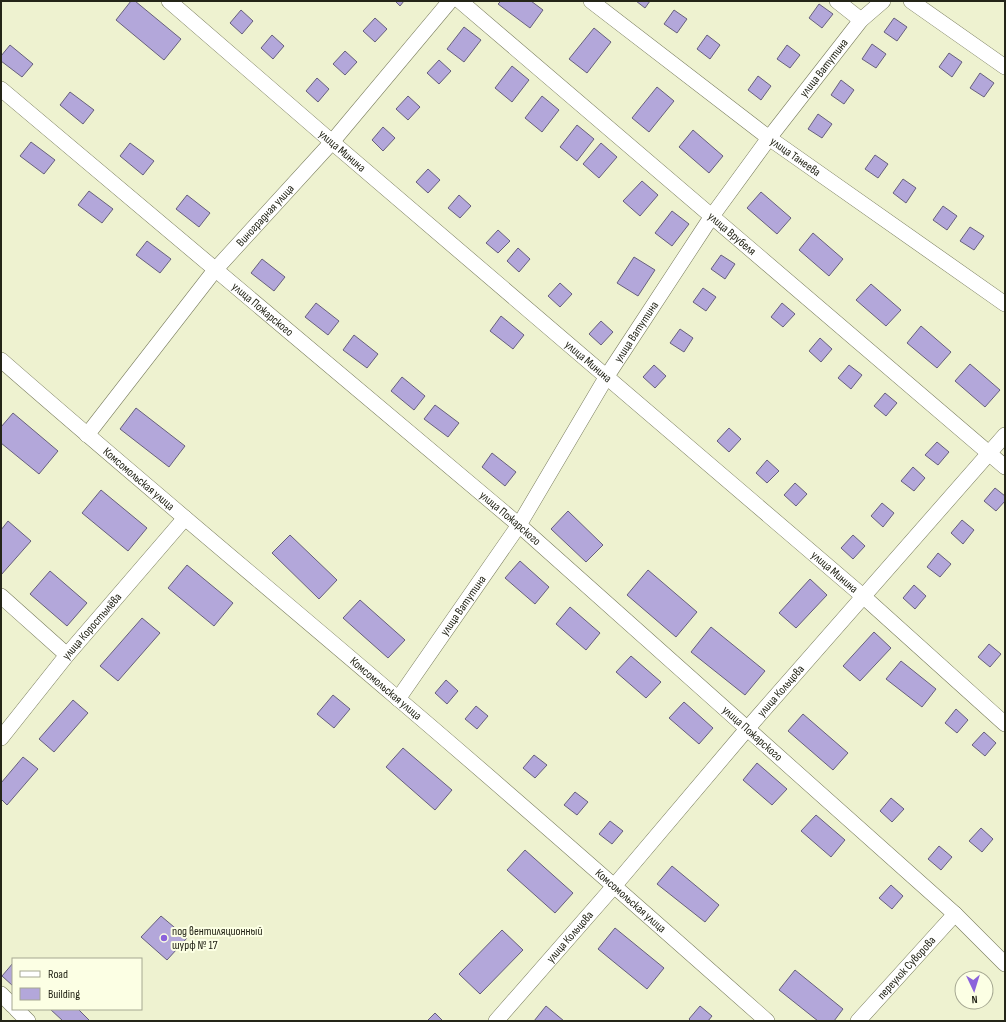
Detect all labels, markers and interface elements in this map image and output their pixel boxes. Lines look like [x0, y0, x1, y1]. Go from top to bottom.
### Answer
street label: улица Ватутина [796, 35, 851, 100]
street label: улица Минина [316, 126, 369, 175]
street label: улица Танеева [767, 134, 824, 180]
street label: Виноградная улица [233, 181, 298, 250]
street label: улица Врубеля [705, 209, 760, 259]
street label: улица Пожарского [229, 279, 297, 339]
street label: улица Ватутина [611, 298, 662, 365]
street label: улица Минина [562, 337, 615, 386]
street label: Комсомольская улица [100, 444, 178, 514]
street label: улица Пожарского [477, 488, 544, 549]
street label: улица Минина [808, 548, 862, 596]
street label: улица Ватутина [437, 572, 489, 638]
street label: улица Коростылёва [59, 589, 125, 663]
street label: Комсомольская улица [347, 654, 425, 723]
street label: улица Кольцова [754, 661, 808, 720]
street label: улица Пожарского [719, 702, 786, 764]
street label: Комсомольская улица [592, 865, 670, 936]
street label: улица Кольцова [543, 907, 597, 966]
place label: под вентиляционный шурф № 17 [172, 924, 262, 953]
marker: под вентиляционный шурф № 17 [159, 933, 169, 943]
street label: переулок Суворова [874, 933, 939, 1002]
legend [12, 958, 142, 1010]
text: Road [48, 967, 68, 982]
north arrow [954, 970, 994, 1010]
text: Building [48, 987, 80, 1002]
text: N [971, 993, 978, 1006]

